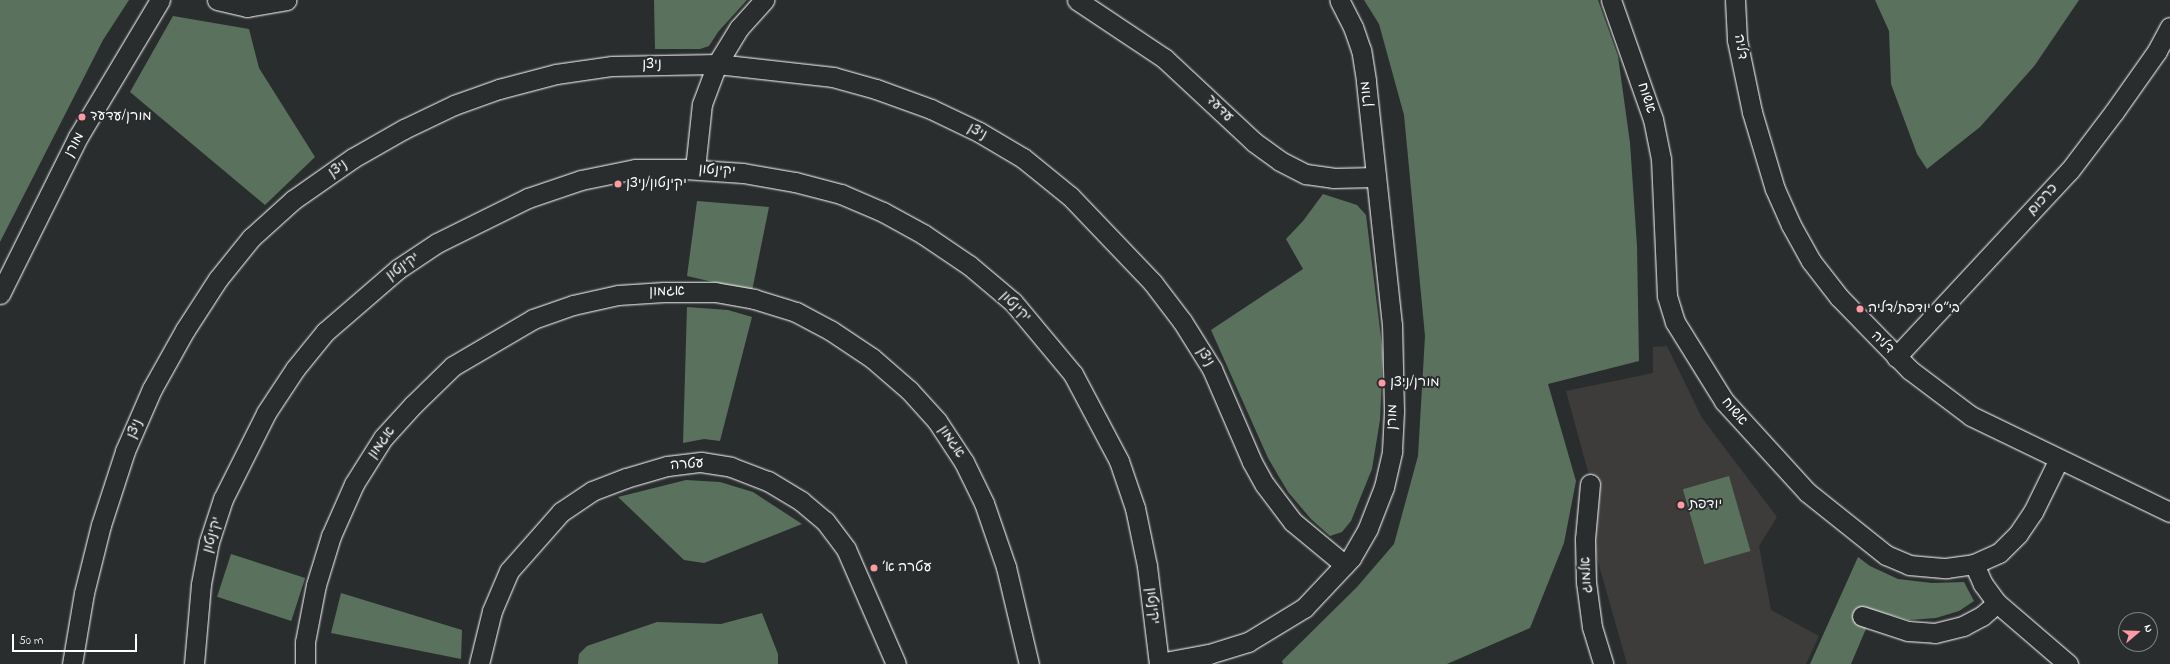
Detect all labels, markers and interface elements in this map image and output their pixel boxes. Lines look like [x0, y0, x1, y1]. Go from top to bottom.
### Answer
street label: דליה [1730, 33, 1750, 61]
street label: ניצן [642, 56, 662, 74]
street label: מורן [1357, 80, 1377, 108]
street label: אשוח [1633, 80, 1659, 116]
street label: עדעד [1202, 92, 1236, 126]
place label: מורן/עדעד [90, 109, 152, 125]
marker: מורן/עדעד [77, 112, 87, 122]
street label: ניצן [964, 120, 990, 144]
street label: מורן [62, 130, 88, 160]
street label: ניצן [325, 157, 351, 181]
street label: יקינטון [698, 161, 736, 181]
place label: יקינטון/ניצן [626, 176, 687, 192]
marker: יקינטון/ניצן [613, 179, 623, 189]
street label: כרכום [2024, 181, 2062, 219]
street label: יקינטון [383, 249, 423, 285]
street label: אגמון [649, 283, 685, 301]
street label: יקינטון [996, 288, 1034, 326]
place label: בי״ס יודפת/דליה [1868, 301, 1960, 317]
marker: בי״ס יודפת/דליה [1855, 304, 1865, 314]
street label: דליה [1867, 328, 1897, 358]
street label: ניצן [1193, 344, 1217, 370]
place label: מורן/ניצן [1390, 375, 1439, 391]
marker: מורן/ניצן [1377, 378, 1387, 388]
street label: אשוח [1717, 395, 1751, 429]
street label: מורן [1384, 404, 1402, 430]
street label: ניצן [123, 417, 147, 441]
street label: אגמון [934, 423, 968, 461]
street label: אגמון [365, 424, 399, 462]
street label: עטרה [670, 455, 704, 475]
place label: יודפת [1689, 497, 1722, 513]
marker: יודפת [1676, 500, 1686, 510]
street label: יקינטון [200, 515, 226, 555]
street label: אלמוג [1578, 556, 1596, 594]
place label: עטרה א׳ [882, 560, 931, 576]
marker: עטרה א׳ [869, 563, 879, 573]
street label: יקינטון [1141, 587, 1163, 625]
north arrow [2118, 612, 2158, 652]
text: N [2140, 622, 2157, 635]
scale bar [14, 626, 139, 652]
text: 50 m [19, 632, 43, 650]

